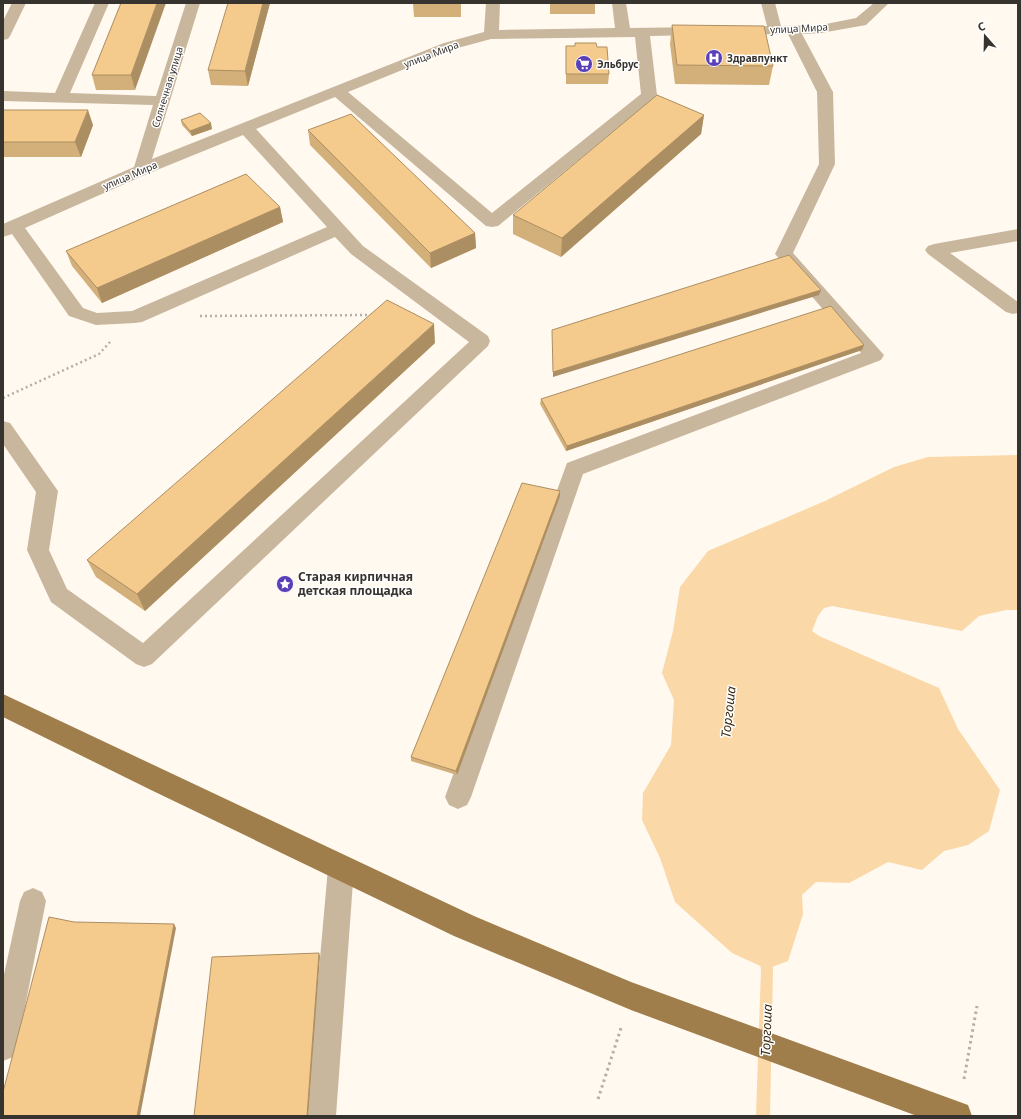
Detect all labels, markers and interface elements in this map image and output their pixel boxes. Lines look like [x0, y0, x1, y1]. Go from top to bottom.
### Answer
north arrow [965, 16, 1005, 56]
text: С [976, 18, 987, 34]
street label: улица Мира [770, 19, 828, 37]
street label: улица Мира [401, 37, 461, 71]
street label: Солнечная улица [148, 45, 186, 129]
hospital icon: Здравпункт [704, 48, 724, 68]
place label: Здравпункт [727, 51, 788, 65]
supermarket icon: Эльбрус [574, 54, 594, 74]
place label: Эльбрус [597, 57, 639, 71]
street label: улица Мира [101, 157, 159, 193]
place label: Старая кирпичная детская площадка [298, 568, 413, 599]
place icon: Старая кирпичная детская площадка [275, 574, 295, 594]
water label: Торгоша [716, 684, 740, 739]
water label: Торгоша [756, 1003, 776, 1056]

